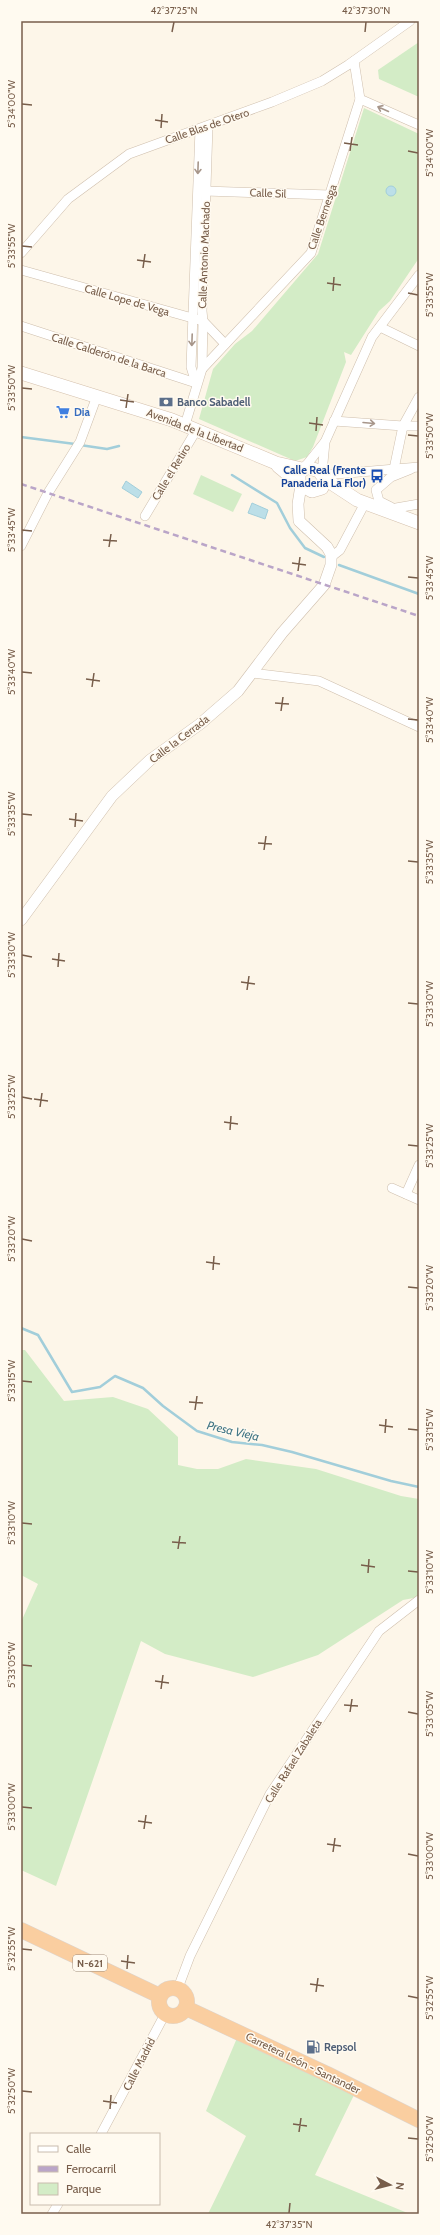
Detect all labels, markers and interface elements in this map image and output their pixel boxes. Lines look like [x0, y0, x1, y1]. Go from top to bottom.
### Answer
text: 42°37'25"N [150, 4, 198, 17]
text: 42°37'30"N [342, 4, 390, 17]
text: 5°34'00"W [5, 80, 18, 128]
street label: Calle Blas de Otero [163, 105, 251, 147]
one-way arrow [378, 105, 390, 112]
text: 5°34'00"W [423, 129, 436, 177]
one-way arrow [195, 161, 202, 174]
street label: Calle Bernesga [304, 182, 340, 251]
street label: Calle Sil [249, 185, 287, 201]
street label: Calle Antonio Machado [195, 201, 213, 309]
text: 5°33'55"W [5, 223, 18, 268]
text: 5°33'55"W [423, 272, 436, 317]
street label: Calle Lope de Vega [83, 281, 172, 319]
street label: Calle Calderón de la Barca [50, 330, 169, 380]
one-way arrow [188, 333, 196, 346]
text: 5°33'50"W [5, 364, 18, 411]
bank icon: Banco Sabadell [158, 394, 174, 410]
place label: Banco Sabadell [177, 395, 251, 409]
supermarket icon: Dia [55, 404, 71, 420]
place label: Dia [74, 405, 90, 419]
street label: Avenida de la Libertad [145, 405, 245, 455]
text: 5°33'50"W [423, 412, 436, 459]
one-way arrow [362, 419, 375, 426]
street label: Calle el Retiro [149, 441, 193, 503]
place label: Calle Real (Frente Panaderia La Flor) [281, 463, 366, 490]
bus stop icon: Calle Real (Frente Panaderia La Flor) [369, 468, 385, 484]
text: 5°33'45"W [5, 507, 18, 552]
text: 5°33'45"W [423, 555, 436, 600]
text: 5°33'40"W [5, 648, 18, 695]
text: 5°33'40"W [423, 696, 436, 743]
street label: Calle la Cerrada [146, 711, 212, 766]
text: 5°33'35"W [5, 791, 18, 836]
text: 5°33'35"W [423, 839, 436, 884]
text: 5°33'30"W [5, 931, 18, 978]
text: 5°33'30"W [423, 980, 436, 1027]
text: 5°33'25"W [5, 1074, 18, 1119]
text: 5°33'25"W [423, 1123, 436, 1168]
text: 5°33'20"W [5, 1216, 18, 1262]
text: 5°33'20"W [423, 1265, 436, 1311]
text: 5°33'15"W [5, 1359, 18, 1402]
text: 5°33'15"W [423, 1408, 436, 1451]
water label: Presa Vieja [205, 1417, 261, 1444]
text: 5°33'10"W [5, 1501, 18, 1545]
text: 5°33'10"W [423, 1550, 436, 1594]
text: 5°33'05"W [5, 1641, 18, 1688]
text: 5°33'05"W [423, 1690, 436, 1737]
street label: Calle Rafael Zabaleta [262, 1716, 325, 1806]
text: 5°33'00"W [5, 1783, 18, 1831]
text: 5°33'00"W [423, 1832, 436, 1880]
text: 5°32'55"W [5, 1926, 18, 1971]
road number: N-621 [73, 1955, 107, 1971]
text: 5°32'55"W [423, 1975, 436, 2020]
street label: Carretera León - Santander [243, 2029, 363, 2097]
street label: Calle Madrid [120, 2035, 158, 2093]
fuel station icon: Repsol [305, 2039, 321, 2055]
place label: Repsol [324, 2040, 357, 2054]
text: 5°32'50"W [5, 2068, 18, 2114]
text: 5°32'50"W [423, 2116, 436, 2162]
legend [30, 2133, 160, 2205]
text: Calle [66, 2141, 91, 2156]
text: Ferrocarril [66, 2161, 116, 2176]
north arrow [370, 2165, 410, 2205]
text: Parque [66, 2181, 101, 2196]
text: N [393, 2182, 407, 2191]
text: 42°37'35"N [265, 2218, 313, 2231]

